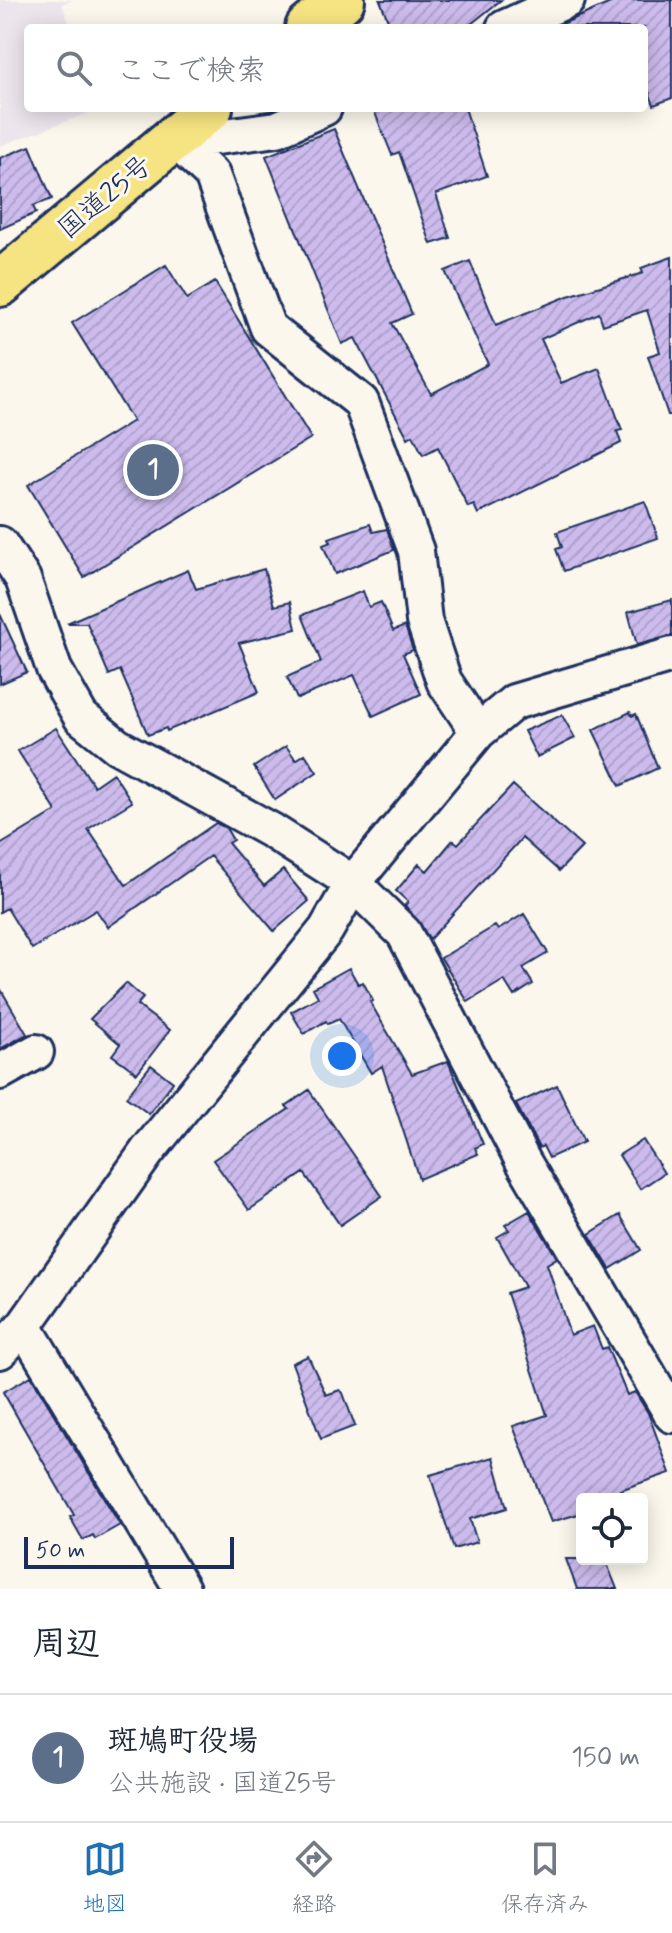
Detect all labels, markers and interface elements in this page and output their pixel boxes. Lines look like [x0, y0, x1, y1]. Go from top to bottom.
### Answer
search box [24, 24, 648, 112]
icon: search [52, 46, 96, 90]
text: ここで検索 [116, 52, 266, 91]
street label: 国道25号 [51, 148, 161, 248]
pin: 1 [127, 440, 179, 500]
your location [322, 1036, 362, 1076]
map controls [576, 1493, 648, 1565]
button: locate [576, 1493, 648, 1565]
scale bar [24, 1533, 234, 1569]
text: 50 m [36, 1537, 85, 1565]
text: 周辺 [32, 1622, 100, 1667]
text: 斑鳩町役場 [108, 1722, 258, 1761]
text: 1 [52, 1741, 64, 1775]
text: 150 m [571, 1741, 640, 1775]
text: 公共施設 · 国道25号 [108, 1767, 337, 1801]
tab: 地図 [83, 1837, 127, 1919]
tab: 経路 [292, 1837, 336, 1919]
tab: 保存済み [501, 1837, 589, 1919]

